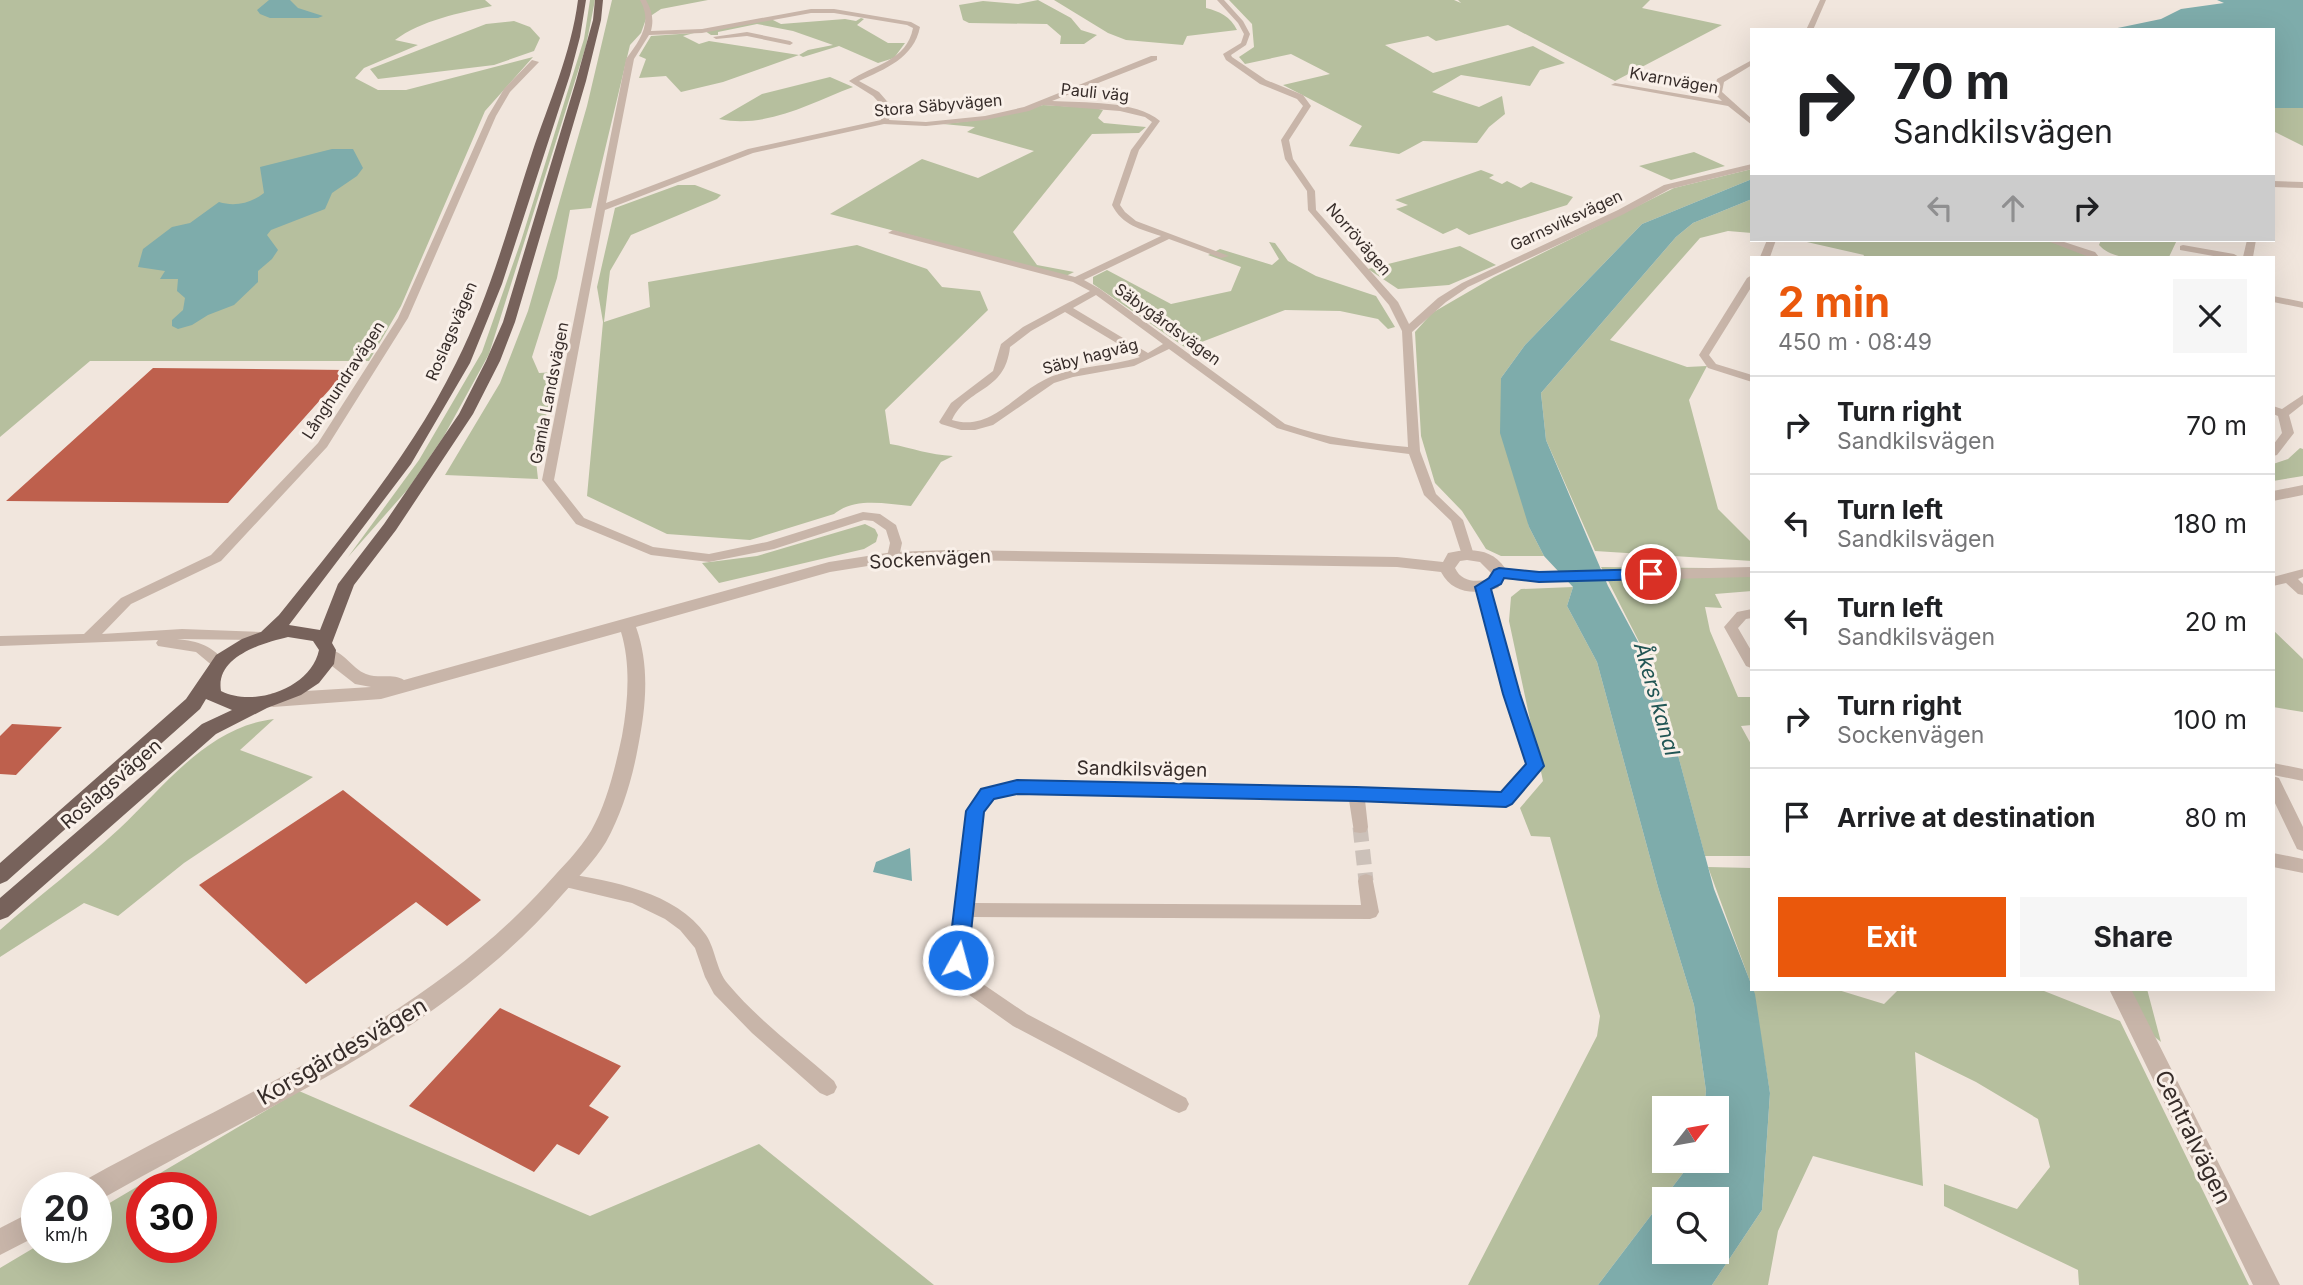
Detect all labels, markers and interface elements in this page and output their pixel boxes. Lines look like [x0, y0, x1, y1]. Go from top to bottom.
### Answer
text: 70 m [1893, 52, 2010, 111]
icon: right [1778, 56, 1869, 147]
street label: Kvarnvägen [1628, 62, 1720, 98]
street label: Pauli väg [1060, 78, 1130, 106]
street label: Stora Säbyvägen [873, 89, 1003, 121]
text: Sandkilsvägen [1893, 112, 2113, 151]
street label: Garnsviksvägen [1507, 185, 1625, 255]
icon: left [1921, 189, 1959, 227]
icon: ahead [1994, 189, 2032, 227]
icon: right [2067, 189, 2105, 227]
street label: Norrövägen [1322, 199, 1396, 279]
text: 2 min [1778, 276, 1890, 327]
street label: Roslagsvägen [421, 278, 481, 384]
street label: Säbygårdsvägen [1111, 279, 1225, 369]
button: close [2173, 279, 2247, 353]
street label: Långhundravägen [297, 317, 389, 443]
street label: Gamla Landsvägen [525, 320, 573, 466]
text: 450 m · 08:49 [1778, 328, 1932, 356]
street label: Säby hagväg [1040, 334, 1140, 378]
text: Turn right [1837, 396, 1962, 427]
icon: right [1778, 406, 1816, 444]
text: 70 m [2186, 410, 2247, 441]
text: Sandkilsvägen [1837, 427, 1995, 455]
text: Turn left [1837, 494, 1943, 525]
icon: left [1778, 504, 1816, 542]
text: 180 m [2174, 508, 2247, 539]
text: Sandkilsvägen [1837, 525, 1995, 553]
street label: Sockenvägen [869, 544, 991, 574]
pin [1621, 544, 1681, 604]
icon: arrive [1632, 555, 1670, 593]
text: Turn left [1837, 592, 1943, 623]
icon: left [1778, 602, 1816, 640]
text: 20 m [2185, 606, 2247, 637]
text: Sandkilsvägen [1837, 623, 1995, 651]
water label: Åkers kanal [1629, 638, 1687, 759]
text: Turn right [1837, 690, 1962, 721]
icon: right [1778, 700, 1816, 738]
text: 100 m [2174, 704, 2247, 735]
text: Sockenvägen [1837, 721, 1984, 749]
street label: Roslagsvägen [56, 734, 166, 834]
street label: Sandkilsvägen [1077, 756, 1207, 782]
icon: arrive [1778, 798, 1816, 836]
text: Arrive at destination [1837, 802, 2096, 833]
text: 80 m [2184, 802, 2247, 833]
button: Exit [1778, 897, 2006, 977]
button: Share [2020, 897, 2247, 977]
position arrow [921, 923, 995, 997]
street label: Korsgärdesvägen [252, 991, 432, 1111]
street label: Centralvägen [2149, 1066, 2237, 1208]
north arrow [1652, 1096, 1729, 1172]
map controls [1652, 1096, 1729, 1264]
speed limit sign: 30 [126, 1172, 217, 1263]
text: 20 [44, 1187, 89, 1229]
button: search [1652, 1187, 1729, 1264]
text: km/h [45, 1224, 88, 1245]

